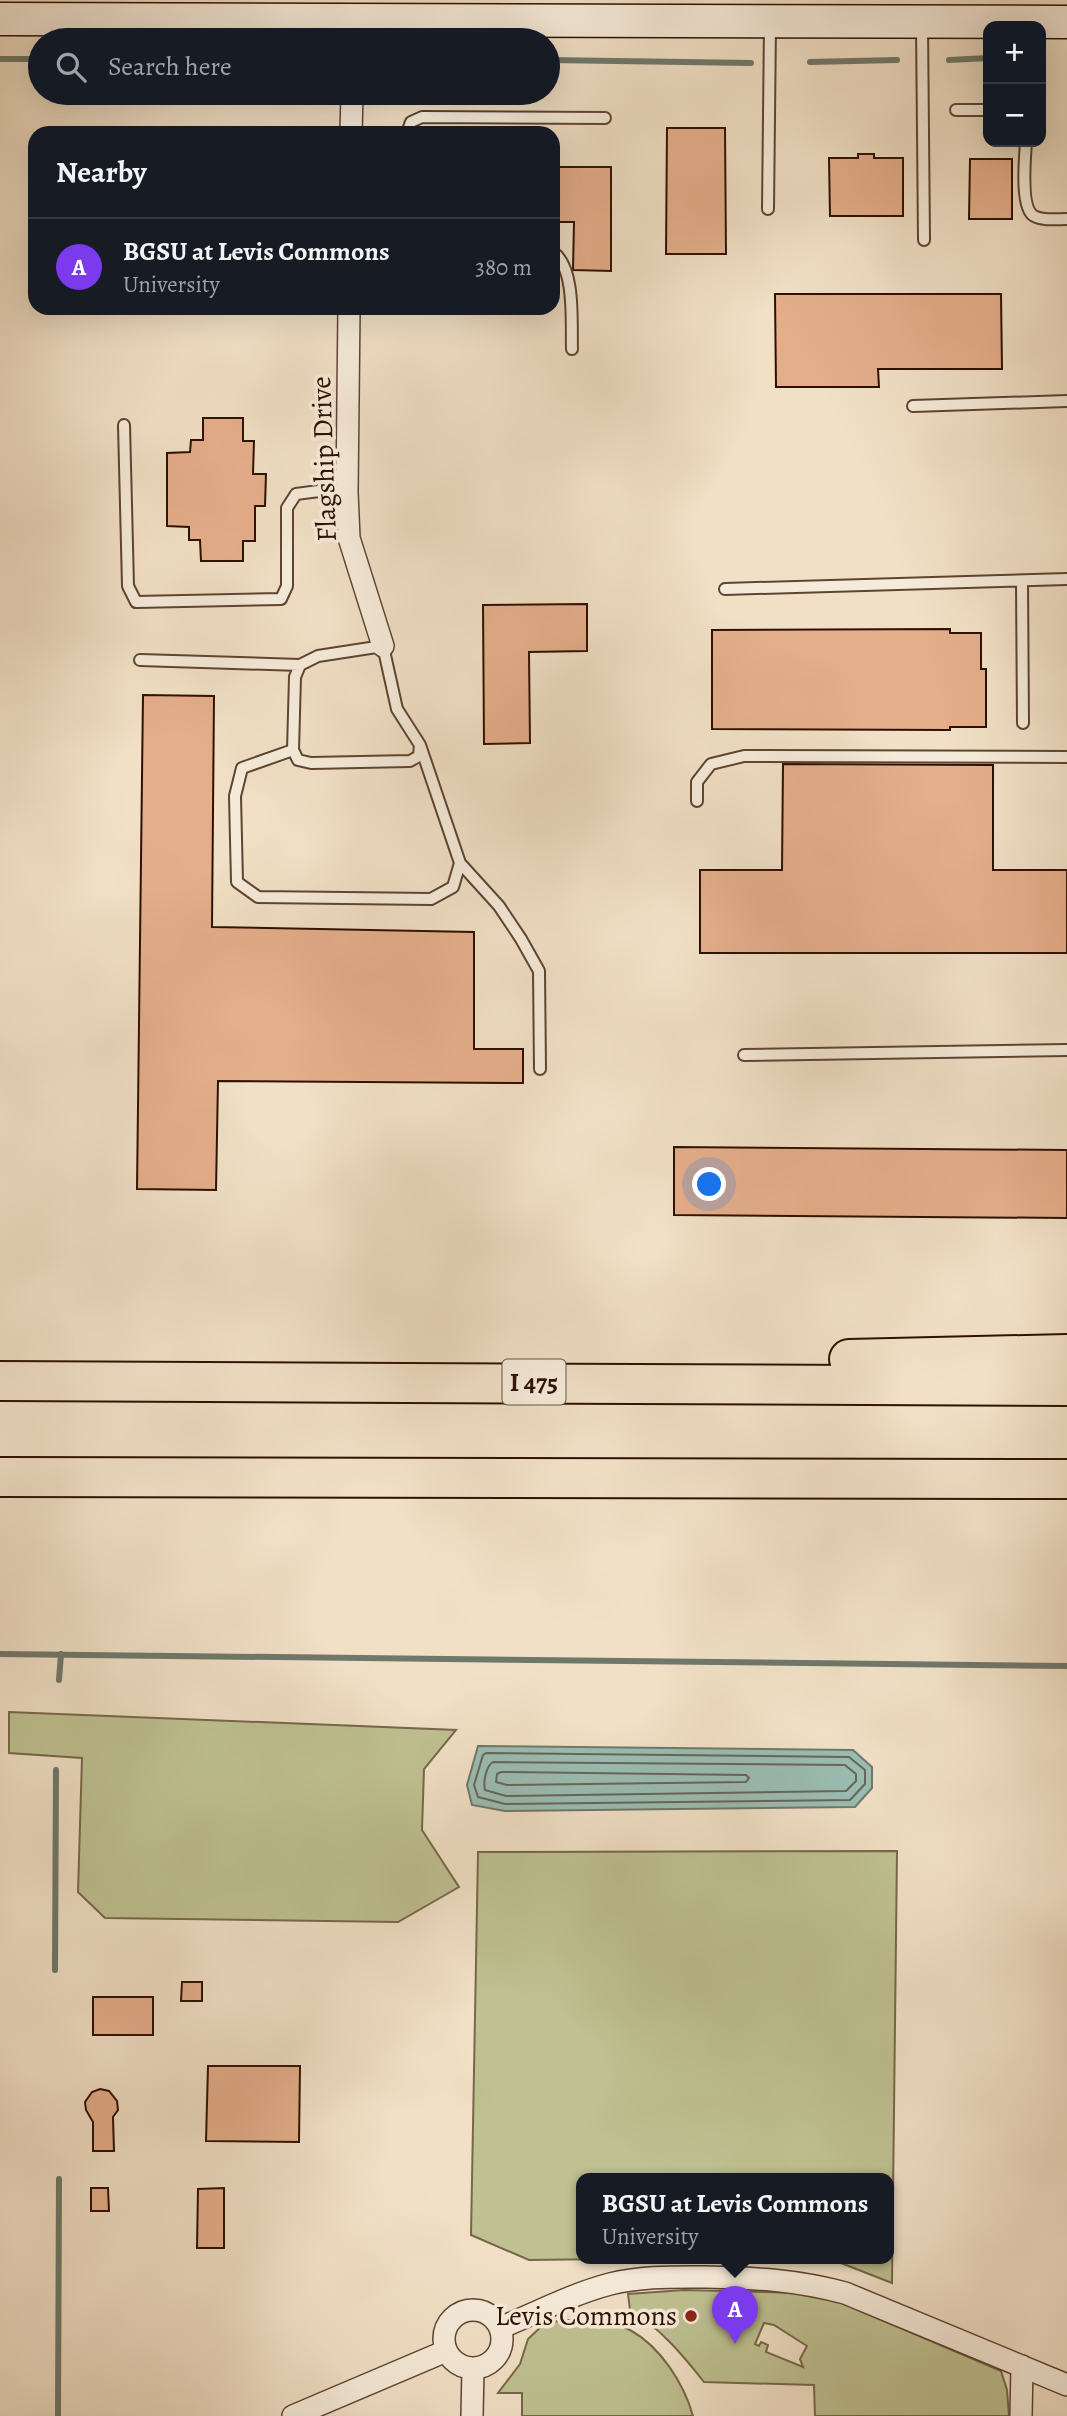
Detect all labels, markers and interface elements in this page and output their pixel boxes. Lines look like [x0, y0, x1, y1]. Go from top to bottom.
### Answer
map controls [983, 21, 1046, 147]
button: + [983, 21, 1046, 84]
search box [28, 28, 560, 105]
icon: search [52, 48, 90, 86]
text: Search here [108, 49, 232, 84]
button: − [983, 84, 1046, 147]
text: Nearby [56, 152, 147, 192]
text: BGSU at Levis Commons [123, 234, 390, 269]
text: A [72, 252, 86, 283]
text: 380 m [475, 252, 532, 283]
text: University [123, 269, 220, 300]
street label: Flagship Drive [302, 376, 346, 542]
your location [692, 1167, 726, 1201]
road number: I 475 [503, 1359, 566, 1404]
popup [576, 2173, 894, 2264]
text: BGSU at Levis Commons [602, 2186, 868, 2221]
text: University [602, 2221, 699, 2252]
pin: A [712, 2286, 758, 2344]
place label: Levis Commons [495, 2297, 677, 2335]
marker: Levis Commons [683, 2308, 699, 2324]

